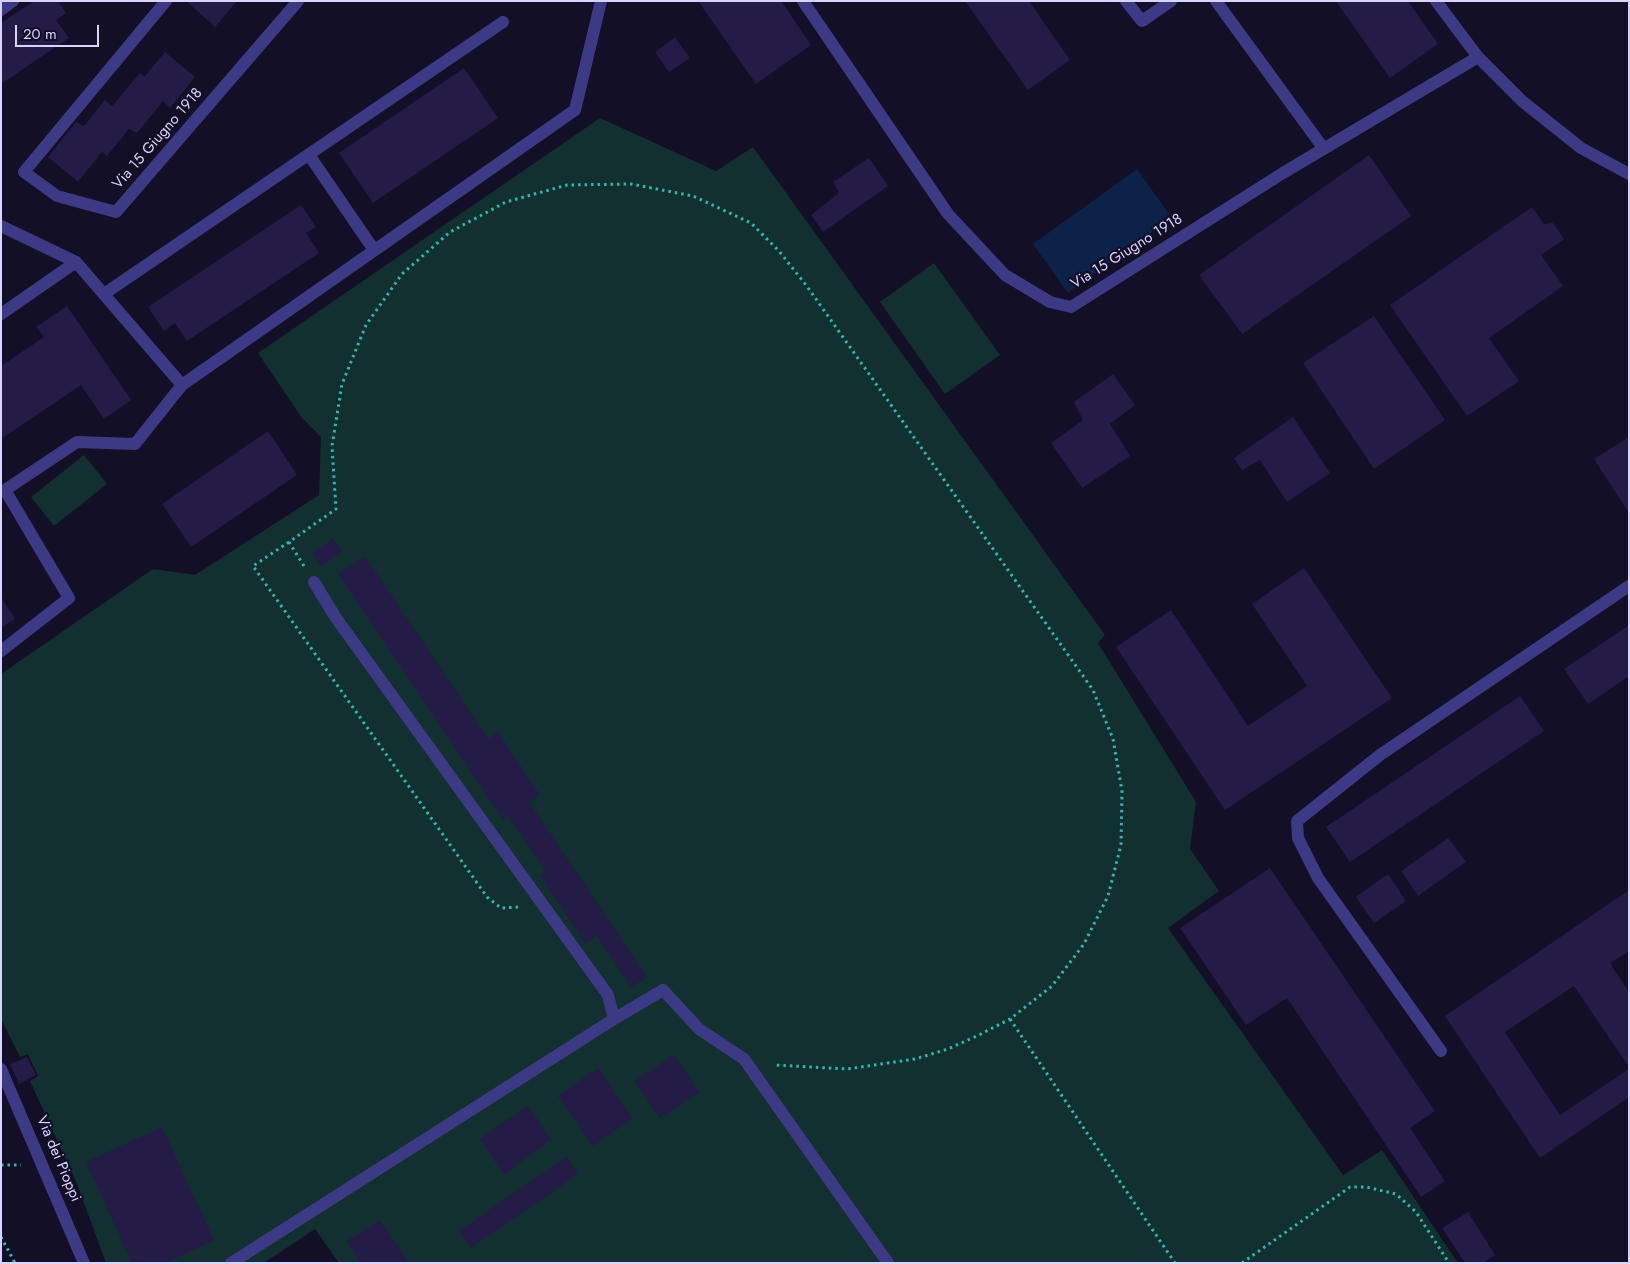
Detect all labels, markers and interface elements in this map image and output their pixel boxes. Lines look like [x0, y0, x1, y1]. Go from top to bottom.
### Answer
scale bar [18, 15, 101, 47]
text: 20 m [23, 23, 57, 45]
street label: Via 15 Giugno 1918 [109, 85, 207, 193]
street label: Via 15 Giugno 1918 [1068, 210, 1186, 294]
street label: Via dei Pioppi [32, 1113, 84, 1205]

